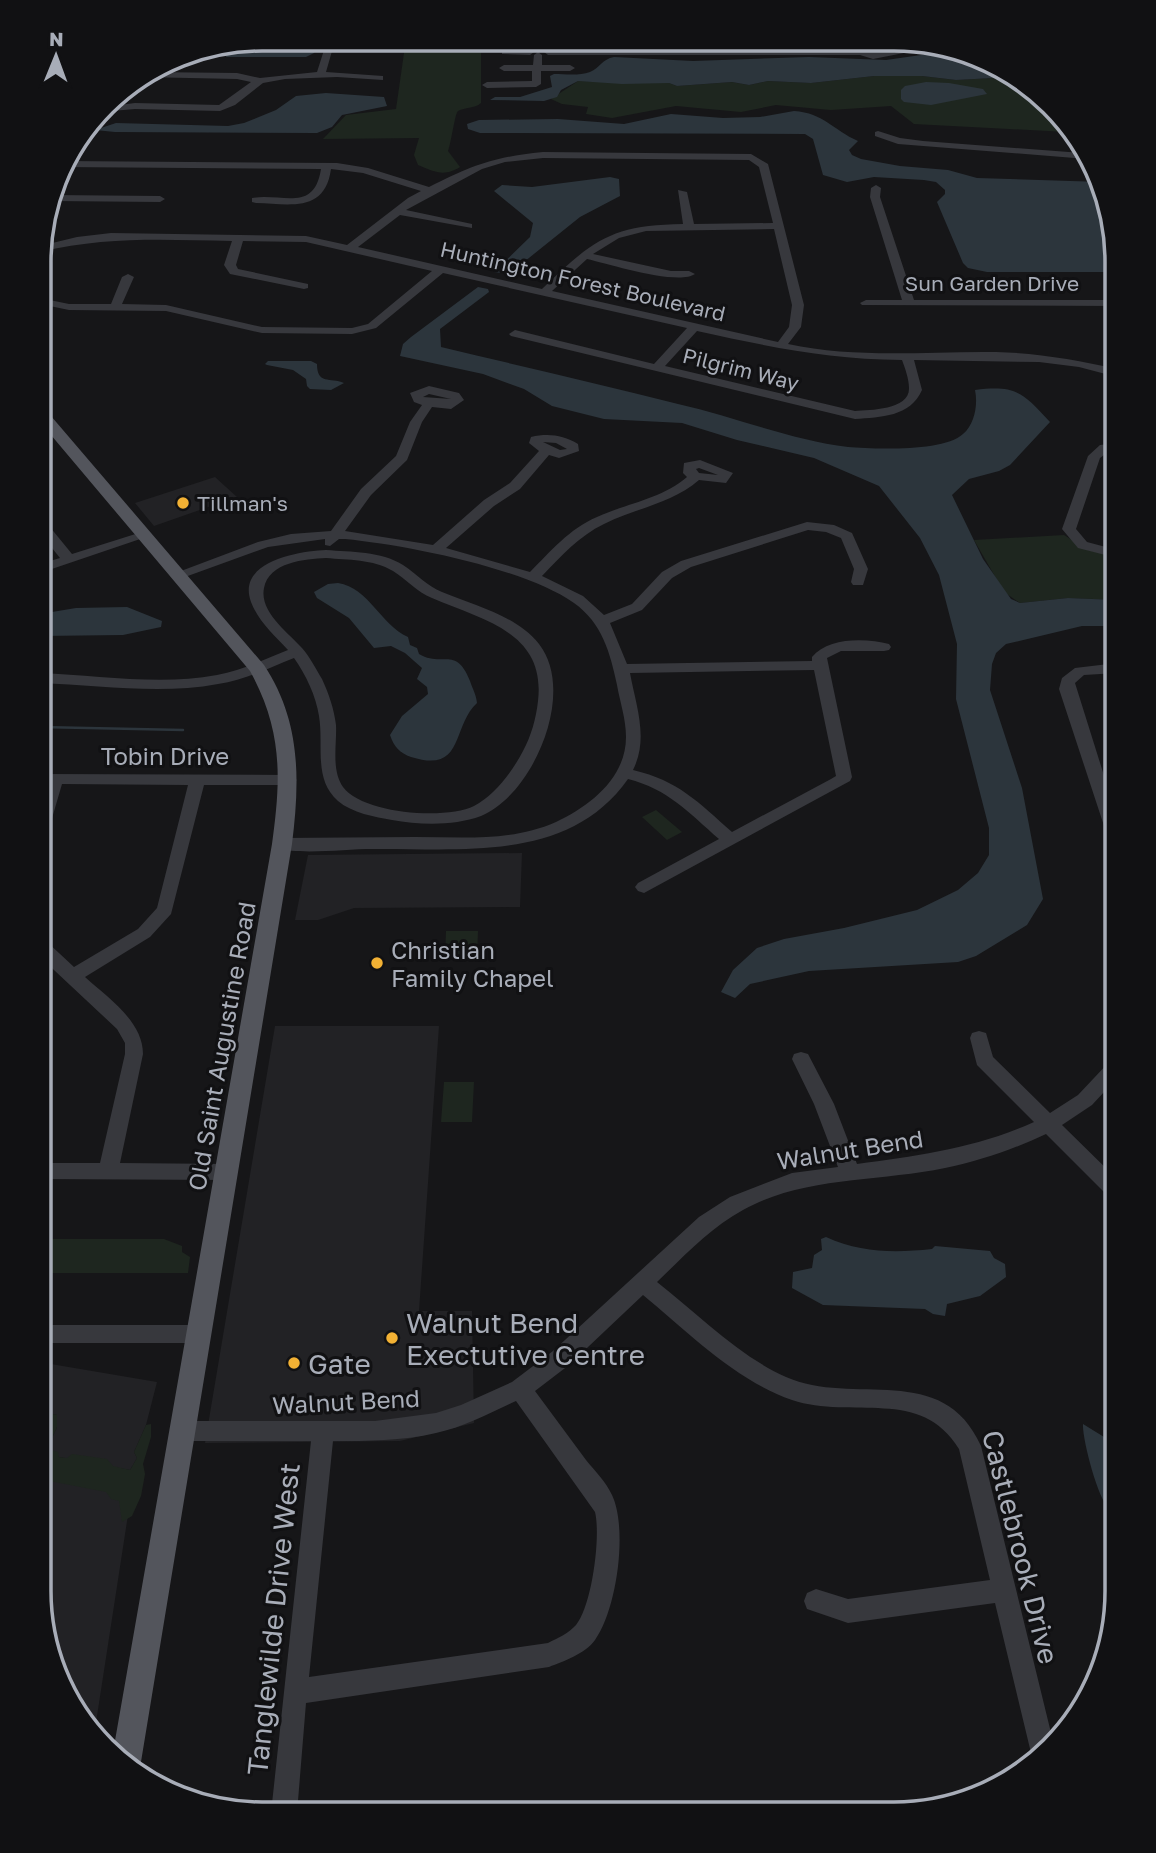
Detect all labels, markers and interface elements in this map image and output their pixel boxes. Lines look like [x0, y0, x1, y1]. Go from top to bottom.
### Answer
north arrow [21, 21, 91, 91]
text: N [49, 27, 64, 50]
street label: Huntington Forest Boulevard [438, 236, 728, 326]
street label: Sun Garden Drive [905, 270, 1079, 296]
street label: Pilgrim Way [680, 342, 802, 396]
place label: Tillman's [197, 490, 288, 516]
marker: Tillman's [175, 495, 191, 511]
street label: Tobin Drive [101, 741, 229, 770]
street label: Old Saint Augustine Road [181, 899, 261, 1193]
place label: Christian Family Chapel [391, 935, 554, 992]
marker: Christian Family Chapel [369, 955, 385, 971]
street label: Walnut Bend [775, 1123, 925, 1175]
place label: Walnut Bend Exectutive Centre [406, 1306, 645, 1371]
marker: Walnut Bend Exectutive Centre [384, 1330, 400, 1346]
place label: Gate [308, 1347, 371, 1380]
marker: Gate [286, 1355, 302, 1371]
street label: Walnut Bend [271, 1383, 421, 1419]
street label: Castlebrook Drive [976, 1427, 1066, 1667]
street label: Tanglewilde Drive West [240, 1461, 306, 1777]

